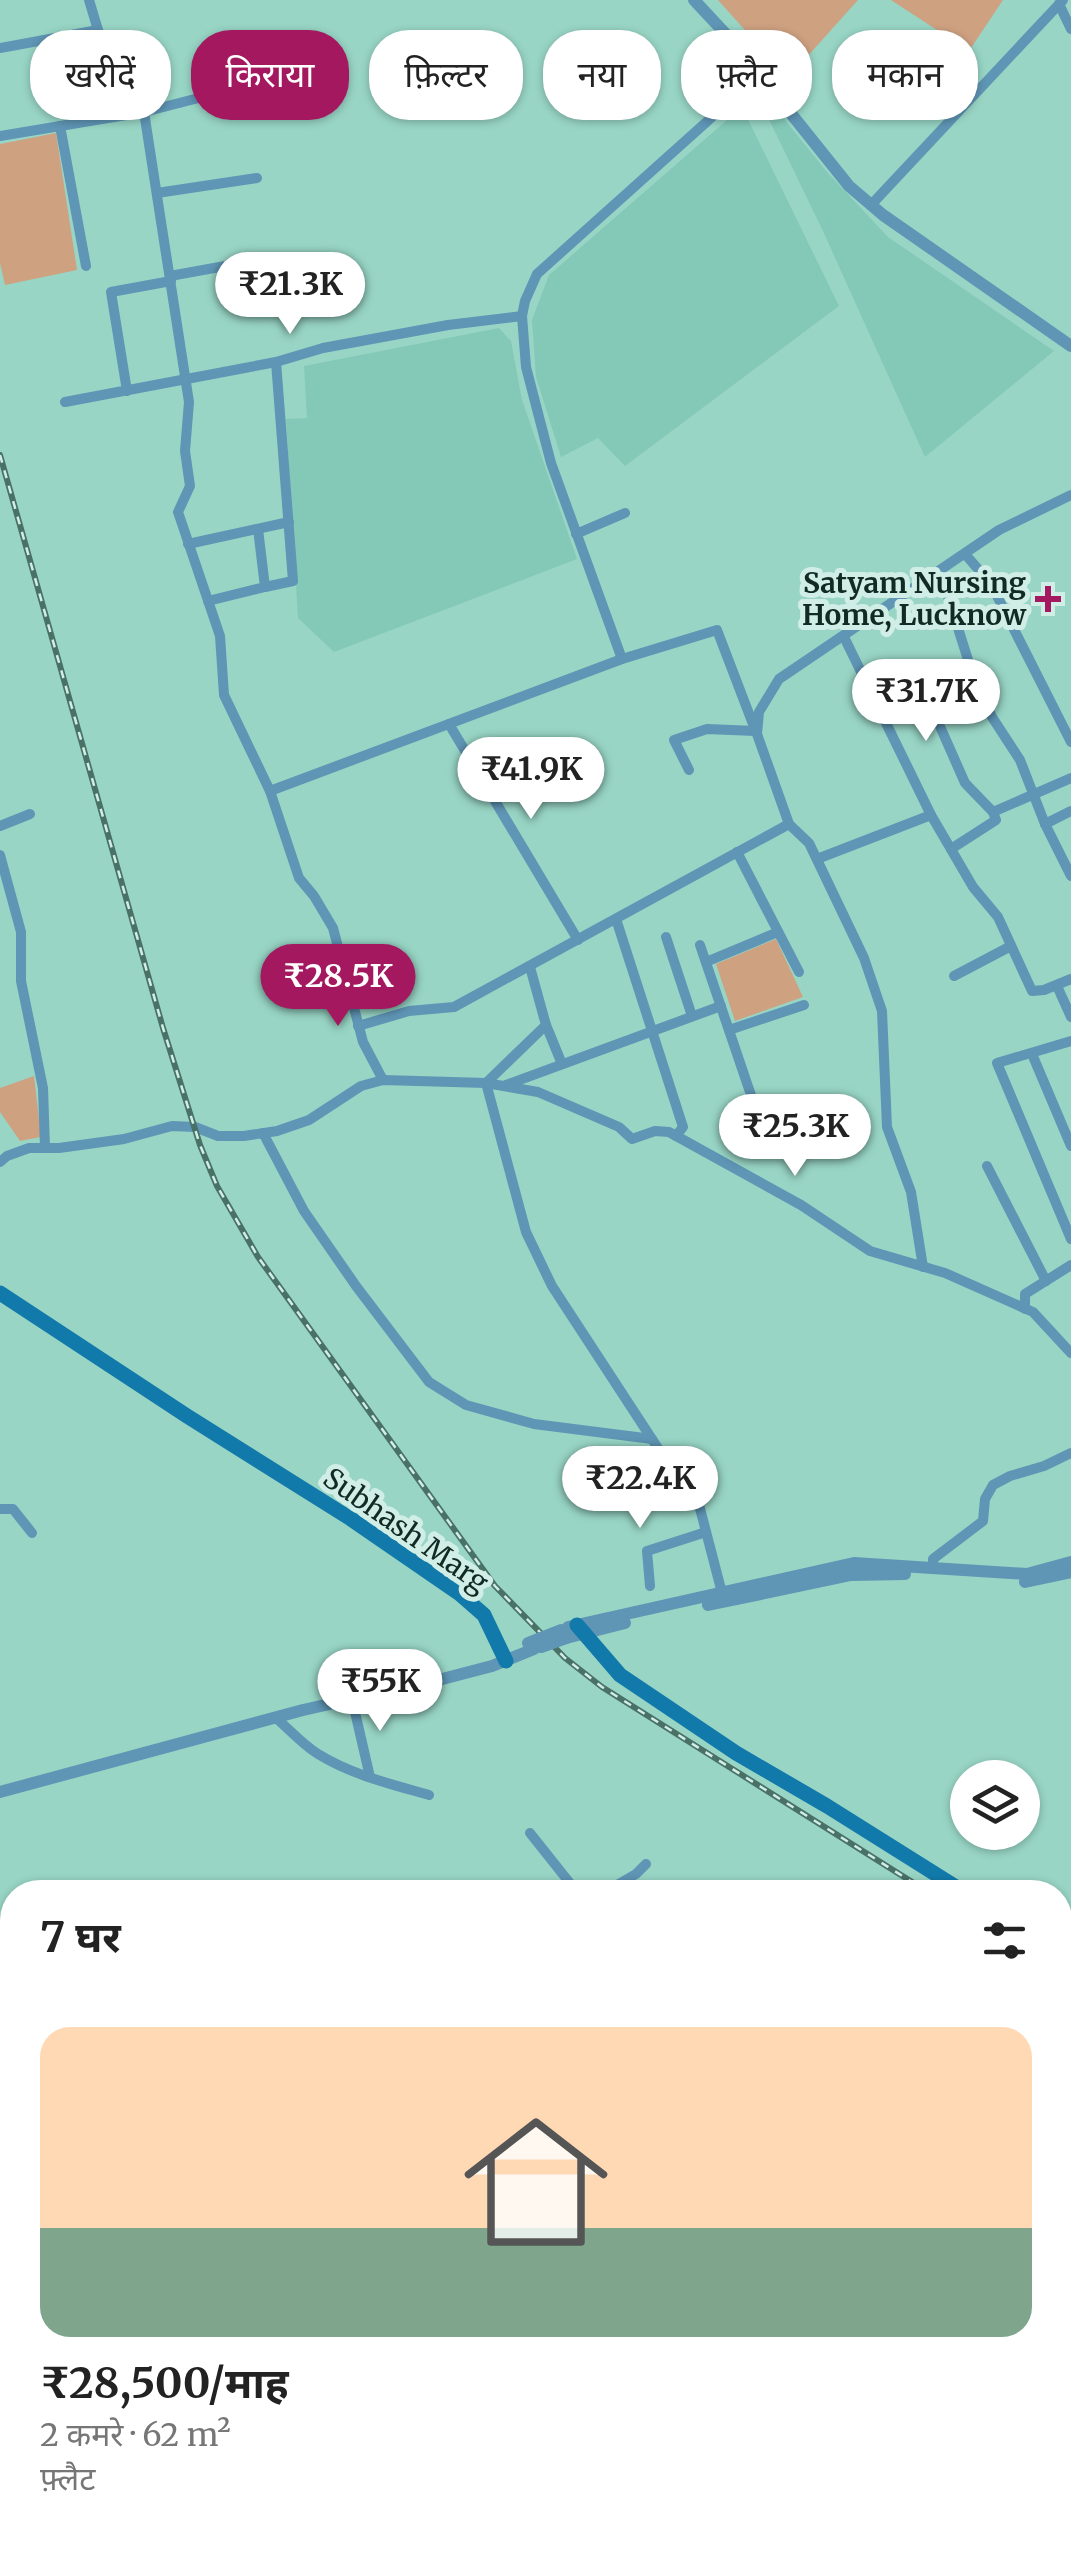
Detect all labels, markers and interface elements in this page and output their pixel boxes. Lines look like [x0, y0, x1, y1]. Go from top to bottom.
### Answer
chip: खरीदें [30, 30, 171, 120]
chip: किराया [191, 30, 349, 120]
chip: फ़िल्टर [369, 30, 523, 120]
chip: नया [543, 30, 661, 120]
chip: फ़्लैट [681, 30, 812, 120]
chip: मकान [832, 30, 978, 120]
pin: ₹21.3K [209, 252, 371, 337]
text: ₹21.3K [237, 264, 343, 304]
place label: Satyam Nursing Home, Lucknow [802, 565, 1027, 633]
marker: Satyam Nursing Home, Lucknow [1035, 586, 1061, 612]
pin: ₹31.7K [845, 659, 1007, 744]
text: ₹31.7K [874, 671, 978, 711]
pin: ₹41.9K [450, 737, 612, 822]
text: ₹41.9K [479, 749, 583, 789]
pin: ₹28.5K [257, 944, 419, 1029]
text: ₹28.5K [282, 956, 394, 996]
pin: ₹25.3K [714, 1094, 876, 1179]
text: ₹25.3K [741, 1106, 849, 1146]
pin: ₹22.4K [559, 1446, 721, 1531]
text: ₹22.4K [584, 1458, 696, 1498]
street label: Subhash Marg [316, 1460, 496, 1600]
pin: ₹55K [321, 1649, 439, 1734]
text: ₹55K [339, 1661, 421, 1701]
map controls [950, 1760, 1040, 1850]
button: layers [950, 1760, 1040, 1850]
text: 7 घर [40, 1911, 121, 1963]
icon: filters [977, 1913, 1032, 1968]
icon: home [446, 2092, 626, 2272]
text: ₹28,500/माह [40, 2357, 289, 2409]
text: 2 कमरे · 62 m² [40, 2415, 231, 2455]
text: फ़्लैट [40, 2459, 95, 2499]

